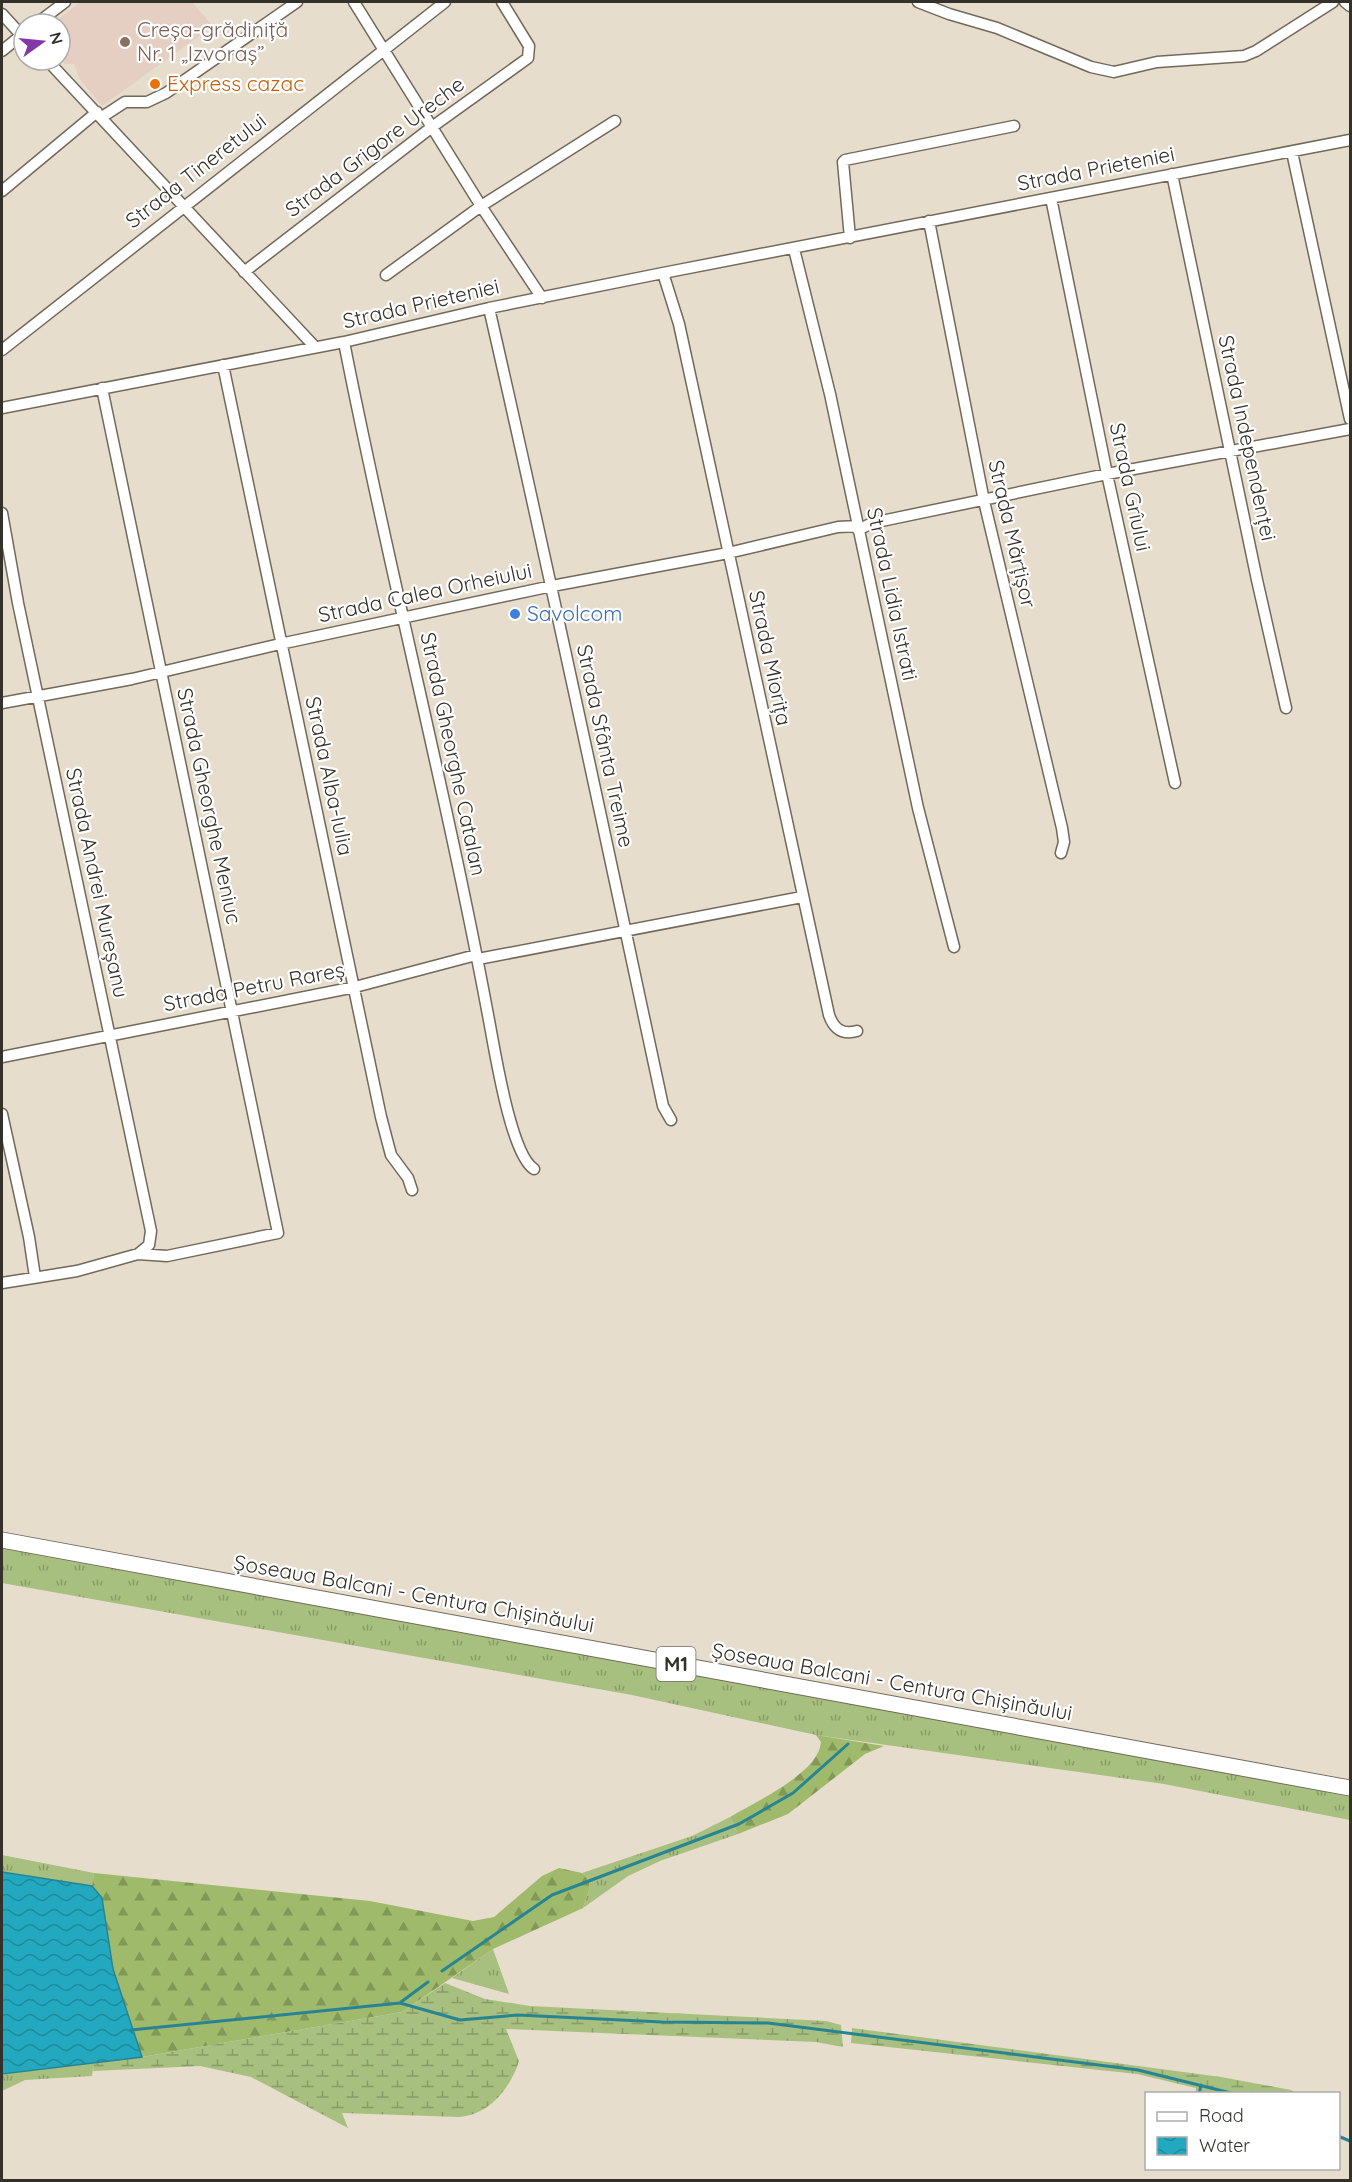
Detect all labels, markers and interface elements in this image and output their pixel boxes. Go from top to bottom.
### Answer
north arrow [12,12,72,72]
place label: Creșa-grădiniță Nr. 1 „Izvoraș” [137,16,288,66]
text: N [45,30,68,46]
marker: Creșa-grădiniță Nr. 1 „Izvoraș” [118,35,132,49]
place label: Express cazac [167,70,304,96]
street label: Strada Grigore Ureche [280,70,469,222]
marker: Express cazac [148,77,162,91]
street label: Strada Tineretului [120,107,271,233]
street label: Strada Prieteniei [1015,140,1177,196]
street label: Strada Prieteniei [340,272,501,334]
street label: Strada Independenței [1213,333,1282,543]
street label: Strada Grîului [1105,420,1157,554]
street label: Strada Mărțișor [983,457,1043,610]
street label: Strada Lidia Istrati [862,505,924,683]
street label: Strada Calea Orheiului [316,557,534,627]
street label: Strada Miorița [744,588,798,728]
place label: Savolcom [527,600,622,626]
marker: Savolcom [508,607,522,621]
street label: Strada Gheorghe Catalan [415,630,492,878]
street label: Strada Sfânta Treime [572,642,640,850]
street label: Strada Gheorghe Meniuc [172,685,248,926]
street label: Strada Alba-Iulia [300,694,360,858]
street label: Strada Andrei Mureșanu [61,766,135,1000]
street label: Strada Petru Rareș [161,956,347,1016]
street label: Șoseaua Balcani - Centura Chișinăului [232,1548,596,1638]
street label: Șoseaua Balcani - Centura Chișinăului [710,1636,1074,1726]
road number: M1 [656,1647,696,1681]
legend [1145,2092,1340,2170]
text: Road [1199,2104,1244,2127]
text: Water [1199,2134,1250,2157]

